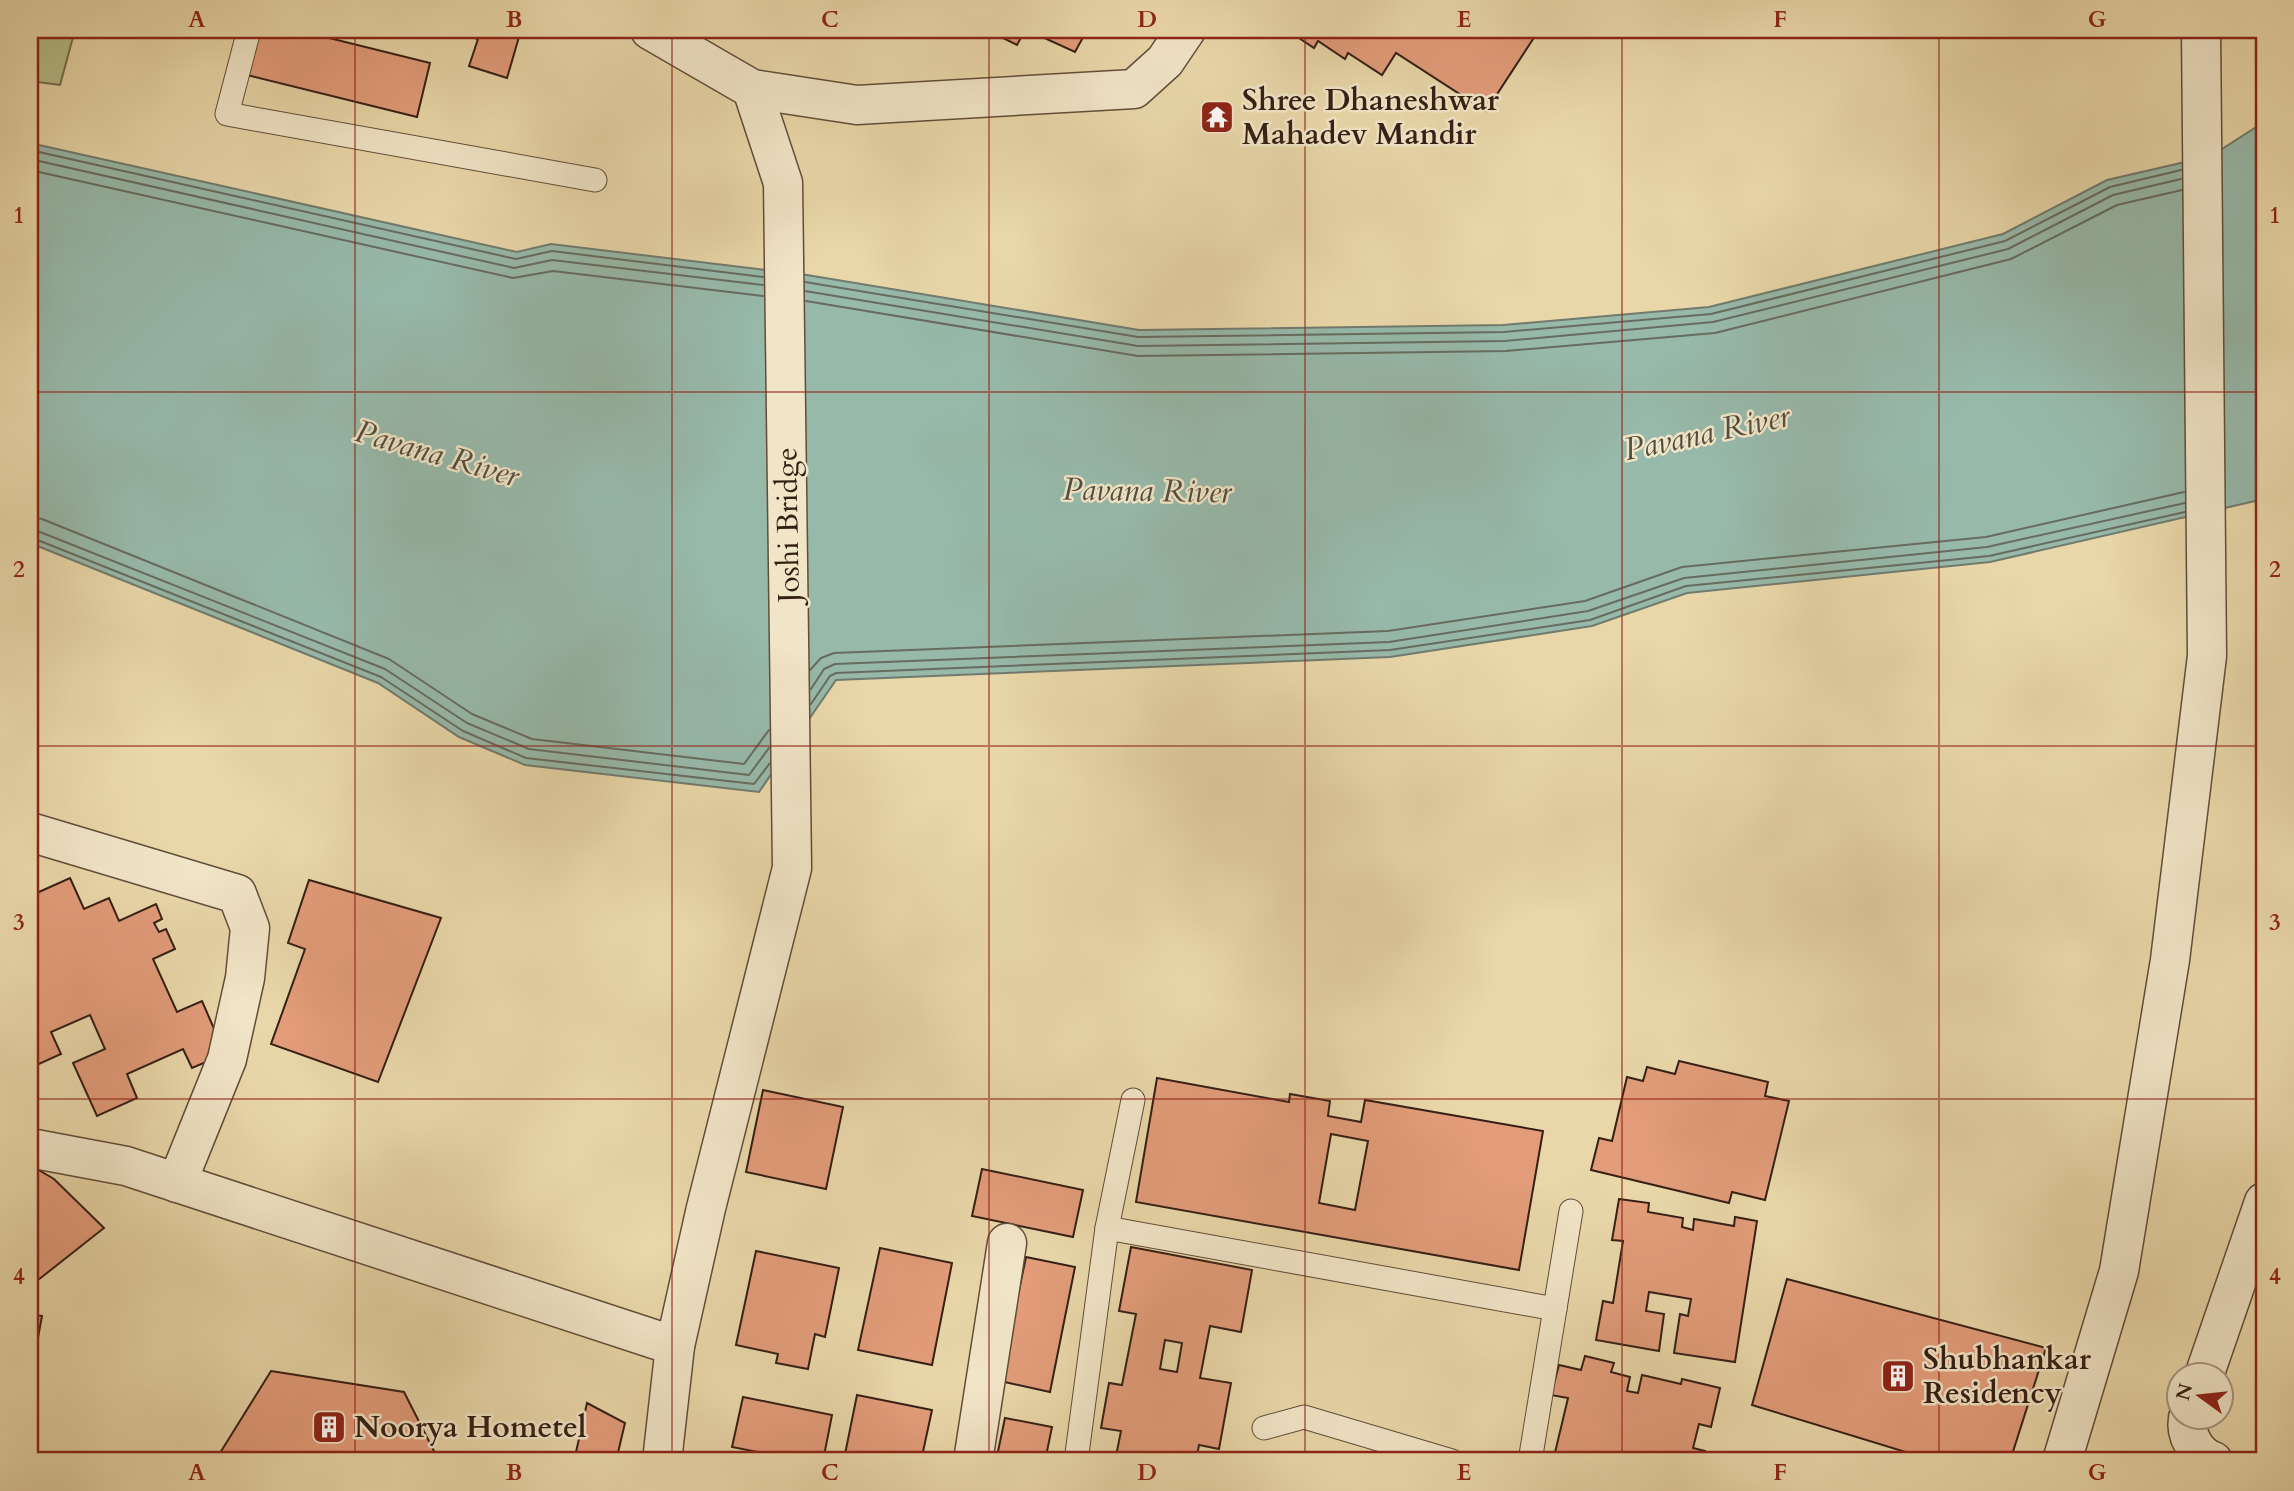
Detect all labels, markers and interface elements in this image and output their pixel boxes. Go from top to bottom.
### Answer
text: A [188,4,206,35]
text: B [506,4,522,35]
text: C [821,4,839,35]
text: D [1137,4,1157,35]
text: E [1457,4,1471,35]
text: F [1773,4,1787,35]
text: G [2088,4,2107,35]
place label: Shree Dhaneshwar Mahadev Mandir [1242,80,1500,155]
temple icon: Shree Dhaneshwar Mahadev Mandir [1198,98,1236,136]
text: 1 [13,200,25,231]
text: 1 [2269,200,2281,231]
water label: Pavana River [1620,394,1796,472]
water label: Pavana River [350,410,526,499]
street label: Joshi Bridge [766,447,810,607]
water label: Pavana River [1062,468,1233,514]
text: 2 [13,554,25,585]
text: 2 [2269,554,2281,585]
text: 3 [13,907,25,938]
text: 3 [2269,907,2281,938]
text: 4 [13,1261,25,1292]
text: 4 [2269,1261,2281,1292]
place label: Shubhankar Residency [1923,1339,2092,1414]
building icon: Shubhankar Residency [1879,1357,1917,1395]
north arrow [2164,1362,2234,1432]
text: N [2170,1380,2199,1403]
place label: Noorya Hometel [354,1407,587,1448]
building icon: Noorya Hometel [310,1408,348,1446]
text: A [188,1457,206,1488]
text: B [506,1457,522,1488]
text: C [821,1457,839,1488]
text: D [1137,1457,1157,1488]
text: E [1457,1457,1471,1488]
text: F [1773,1457,1787,1488]
text: G [2088,1457,2107,1488]

